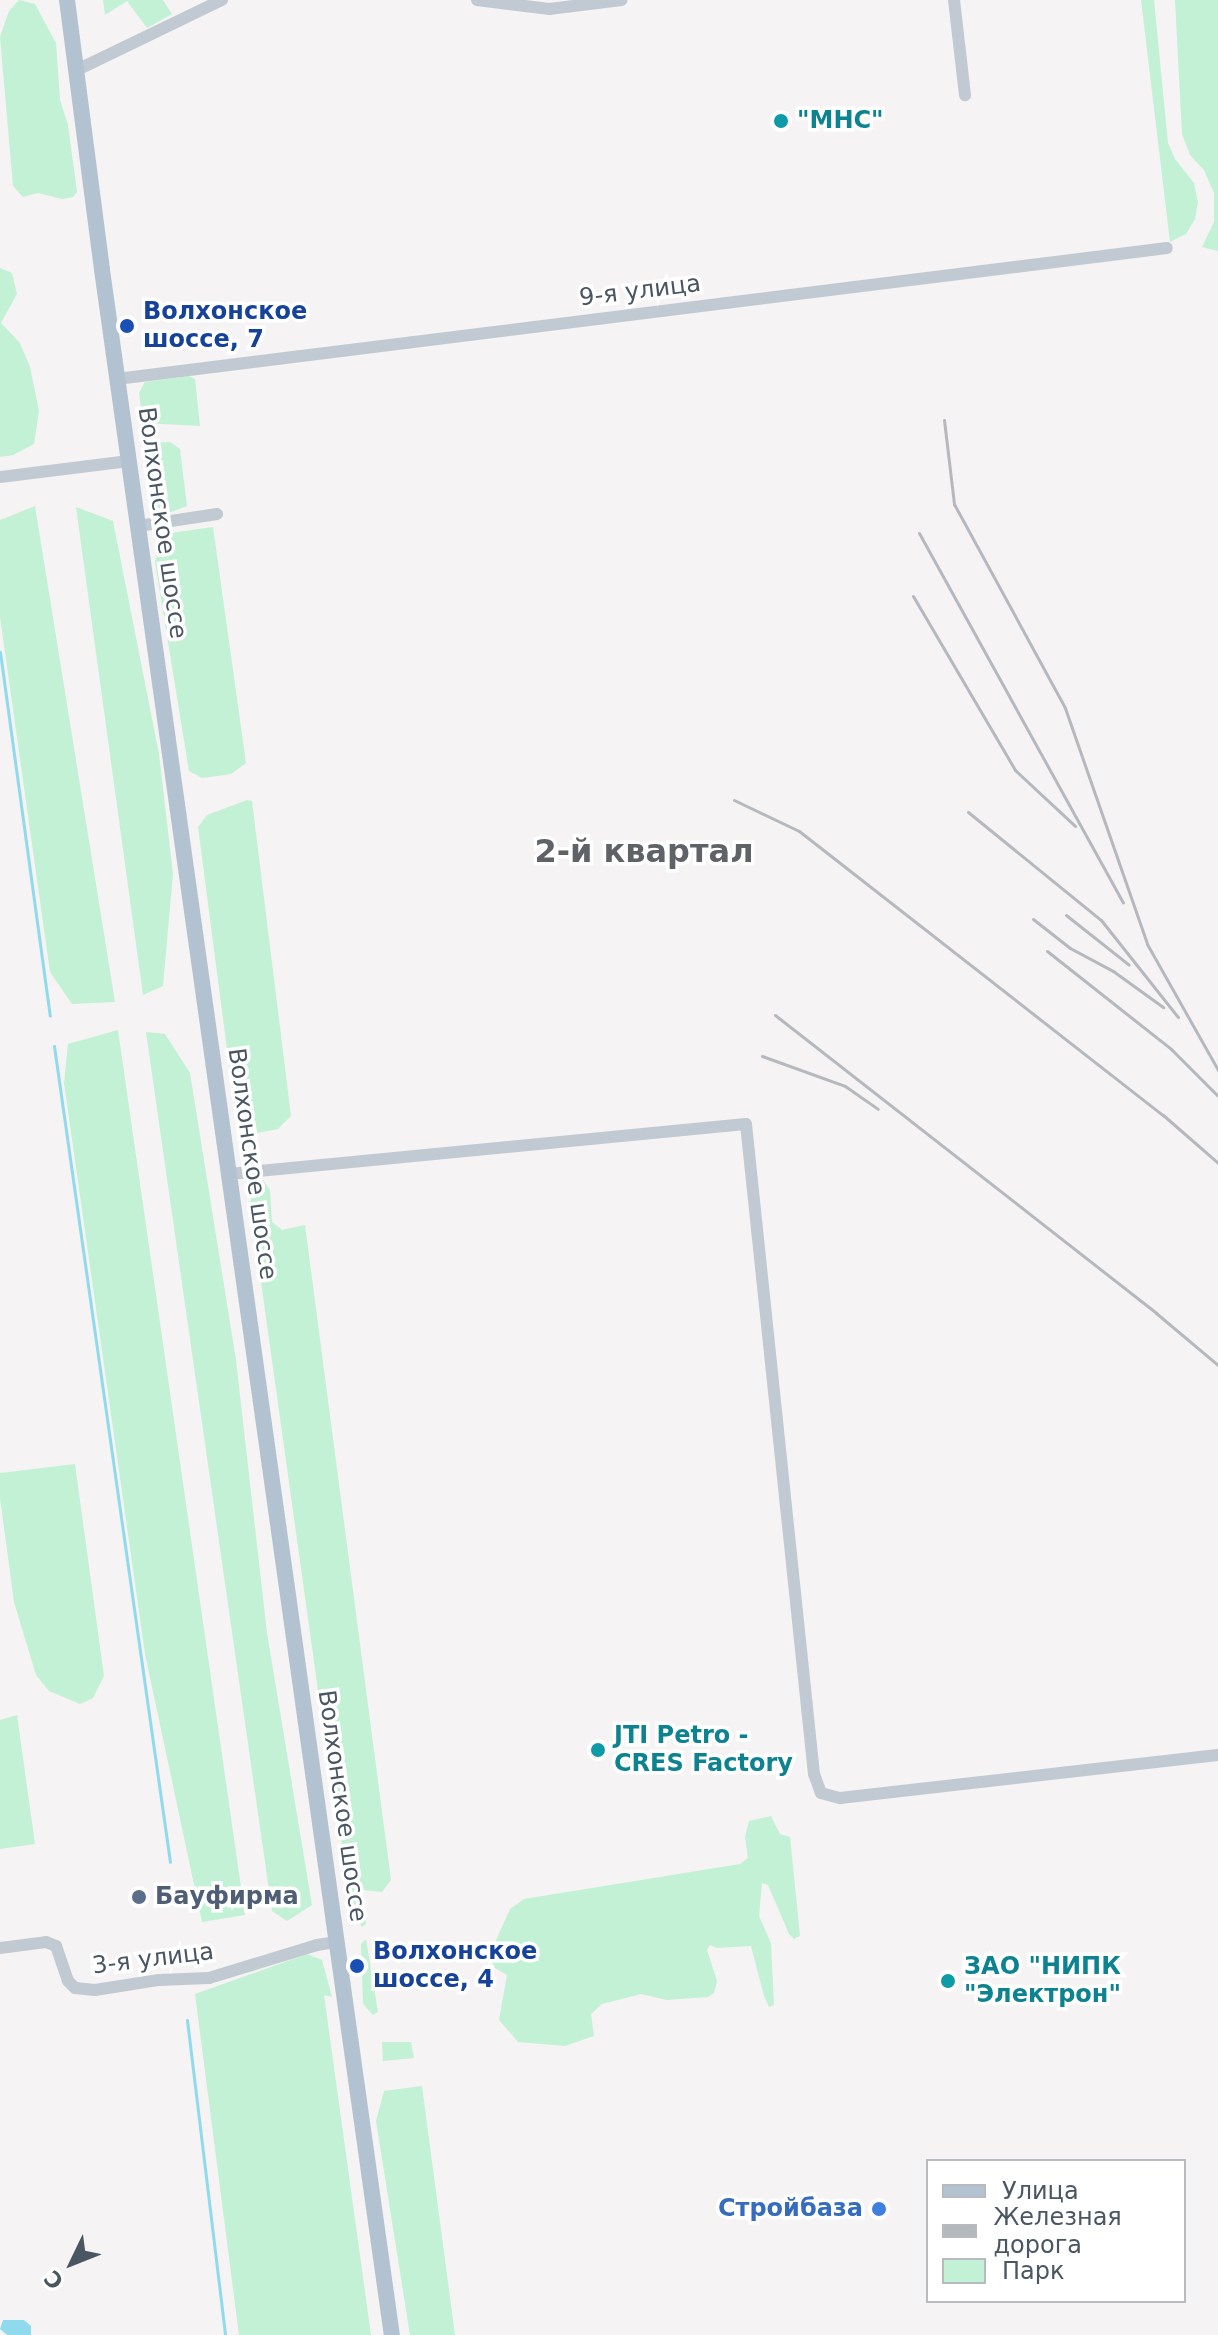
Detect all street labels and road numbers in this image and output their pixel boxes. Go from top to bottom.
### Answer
street label: 9-я улица [578,269,702,313]
street label: Волхонское шоссе [131,405,193,641]
street label: Волхонское шоссе [221,1046,283,1282]
street label: Волхонское шоссе [311,1688,373,1924]
street label: 3-я улица [91,1937,215,1981]

